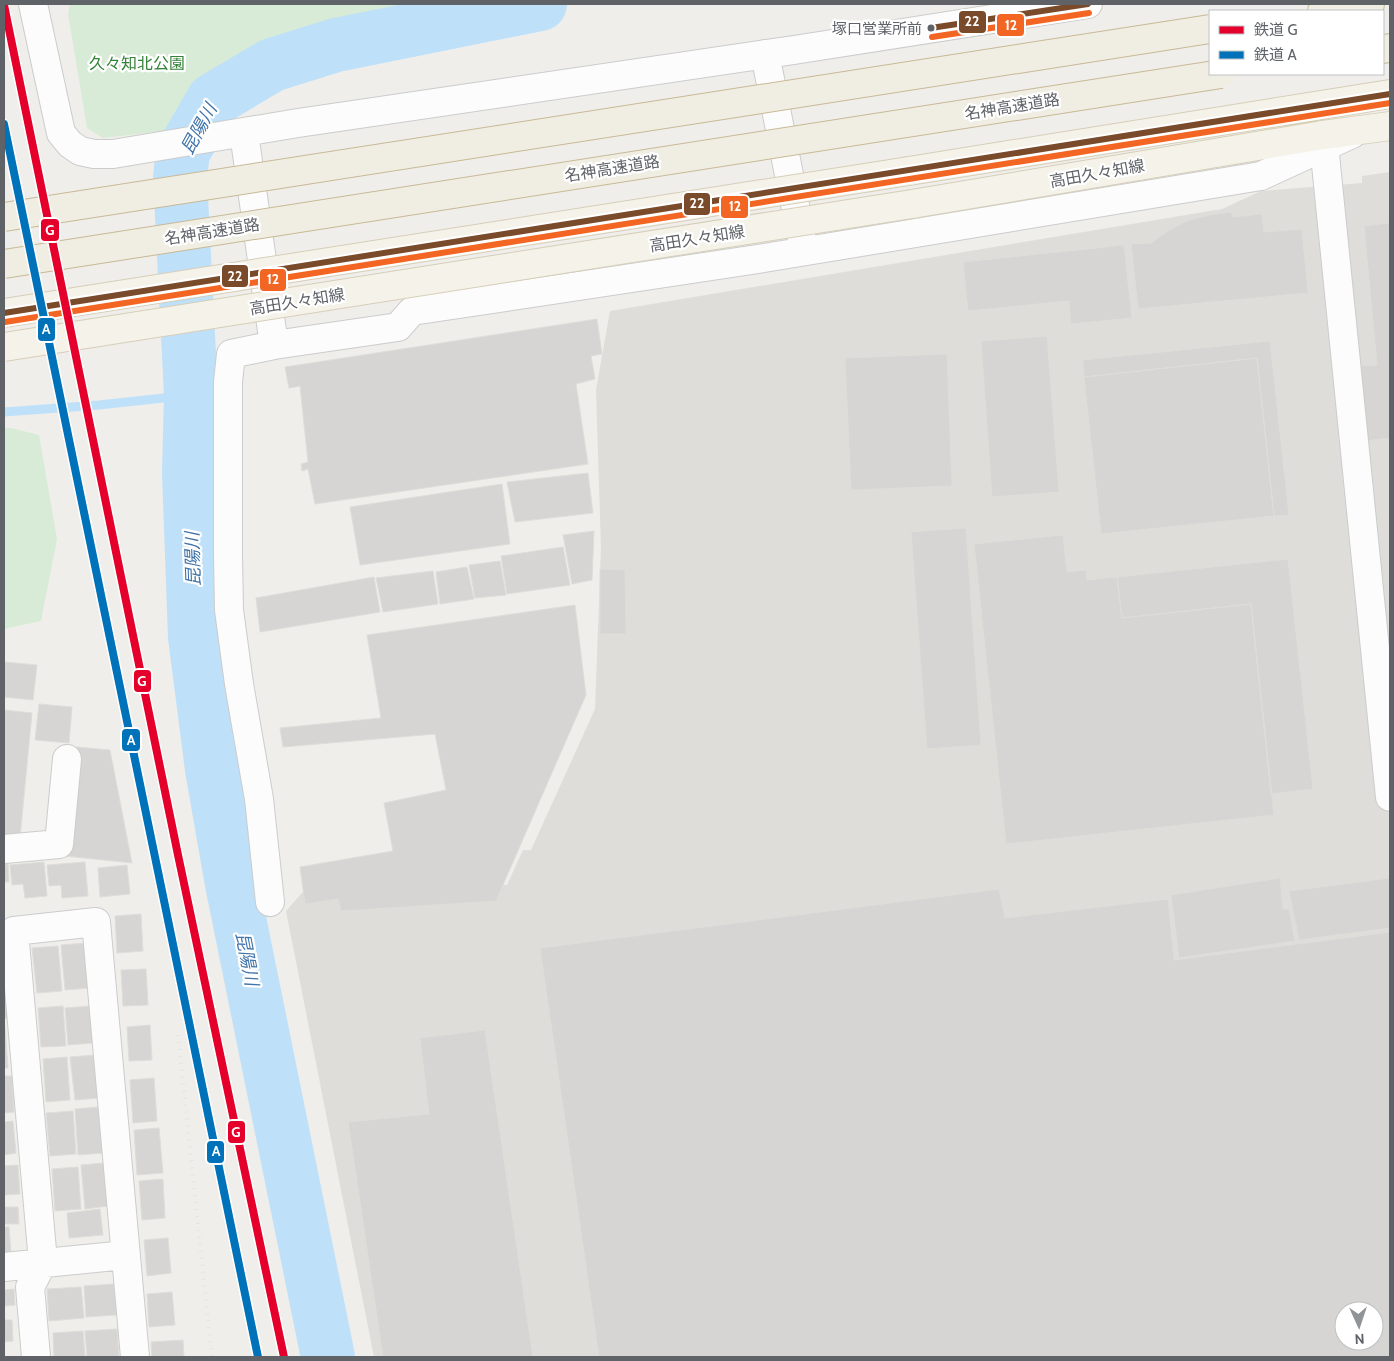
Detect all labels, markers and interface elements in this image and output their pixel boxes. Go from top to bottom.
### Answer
line badge: 22 [958,10,987,34]
legend [1209,10,1384,75]
text: 22 [965,12,979,30]
line badge: 12 [996,13,1025,37]
text: 12 [1005,16,1017,34]
place label: 塚口営業所前 [832,20,922,38]
text: 鉄道 G [1254,21,1297,39]
marker: 塚口営業所前 [926,23,936,33]
text: 鉄道 A [1254,46,1297,64]
park label: 久々知北公園 [89,54,185,73]
street label: 名神高速道路 [963,90,1061,123]
water label: 昆陽川 [176,98,223,158]
street label: 名神高速道路 [563,152,661,185]
street label: 高田久々知線 [1048,156,1146,191]
line badge: 22 [683,192,711,216]
text: 22 [690,194,704,212]
line badge: 12 [720,195,749,219]
text: 12 [729,197,741,215]
street label: 名神高速道路 [163,215,261,248]
line badge: G [40,218,60,242]
text: G [45,221,55,239]
street label: 高田久々知線 [648,222,746,255]
line badge: 22 [221,264,249,288]
text: 22 [228,267,242,285]
line badge: 12 [259,268,287,292]
text: 12 [267,270,279,288]
street label: 高田久々知線 [248,285,346,318]
line badge: A [37,317,56,342]
text: A [42,320,51,338]
water label: 昆陽川 [181,530,205,586]
line badge: G [133,669,152,693]
text: G [137,672,147,690]
line badge: A [121,728,141,752]
text: A [127,731,136,749]
water label: 昆陽川 [231,930,263,990]
line badge: G [227,1120,246,1144]
text: G [231,1123,241,1141]
line badge: A [206,1140,225,1164]
text: A [212,1142,221,1160]
north arrow [1334,1301,1384,1351]
text: N [1354,1330,1365,1348]

